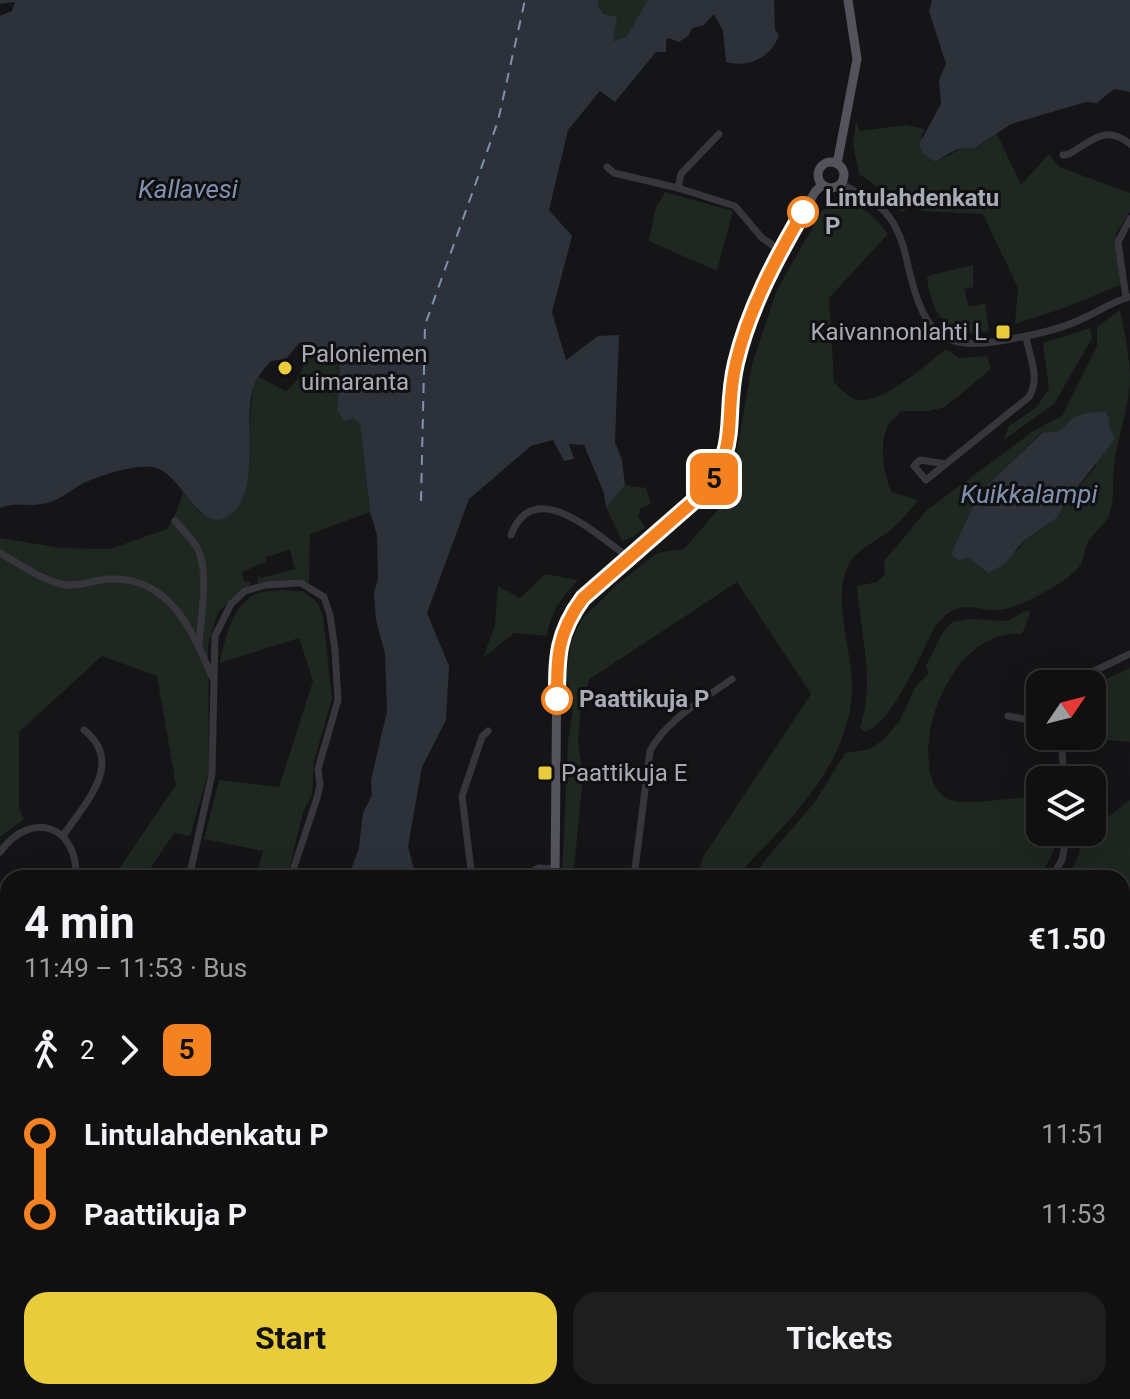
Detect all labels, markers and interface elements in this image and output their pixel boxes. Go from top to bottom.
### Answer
water label: Kallavesi [138,174,239,204]
place label: Lintulahdenkatu P [825,184,999,240]
marker: Lintulahdenkatu P [788,197,818,227]
place label: Kaivannonlahti L [810,318,987,346]
marker: Kaivannonlahti L [994,323,1012,341]
place label: Paloniemen uimaranta [301,340,427,396]
marker: Paloniemen uimaranta [276,359,294,377]
line badge: 5 [688,453,740,505]
text: 5 [706,462,722,495]
water label: Kuikkalampi [960,479,1098,509]
north arrow [1026,670,1106,750]
map controls [1026,670,1106,846]
marker: Paattikuja P [542,684,572,714]
place label: Paattikuja P [579,685,709,713]
place label: Paattikuja E [561,759,687,787]
marker: Paattikuja E [536,764,554,782]
button: layers [1026,766,1106,846]
text: 4 min [24,897,135,949]
text: €1.50 [1028,921,1106,956]
text: 11:49 – 11:53 · Bus [24,953,247,983]
icon: walk [24,1028,68,1072]
icon: forward [107,1028,151,1072]
text: 5 [179,1033,195,1066]
text: 2 [80,1035,95,1065]
text: Lintulahdenkatu P [84,1117,328,1152]
text: 11:51 [1041,1119,1106,1149]
text: Paattikuja P [84,1197,247,1232]
text: 11:53 [1041,1199,1106,1229]
button: Start [24,1292,557,1384]
button: Tickets [573,1292,1106,1384]

